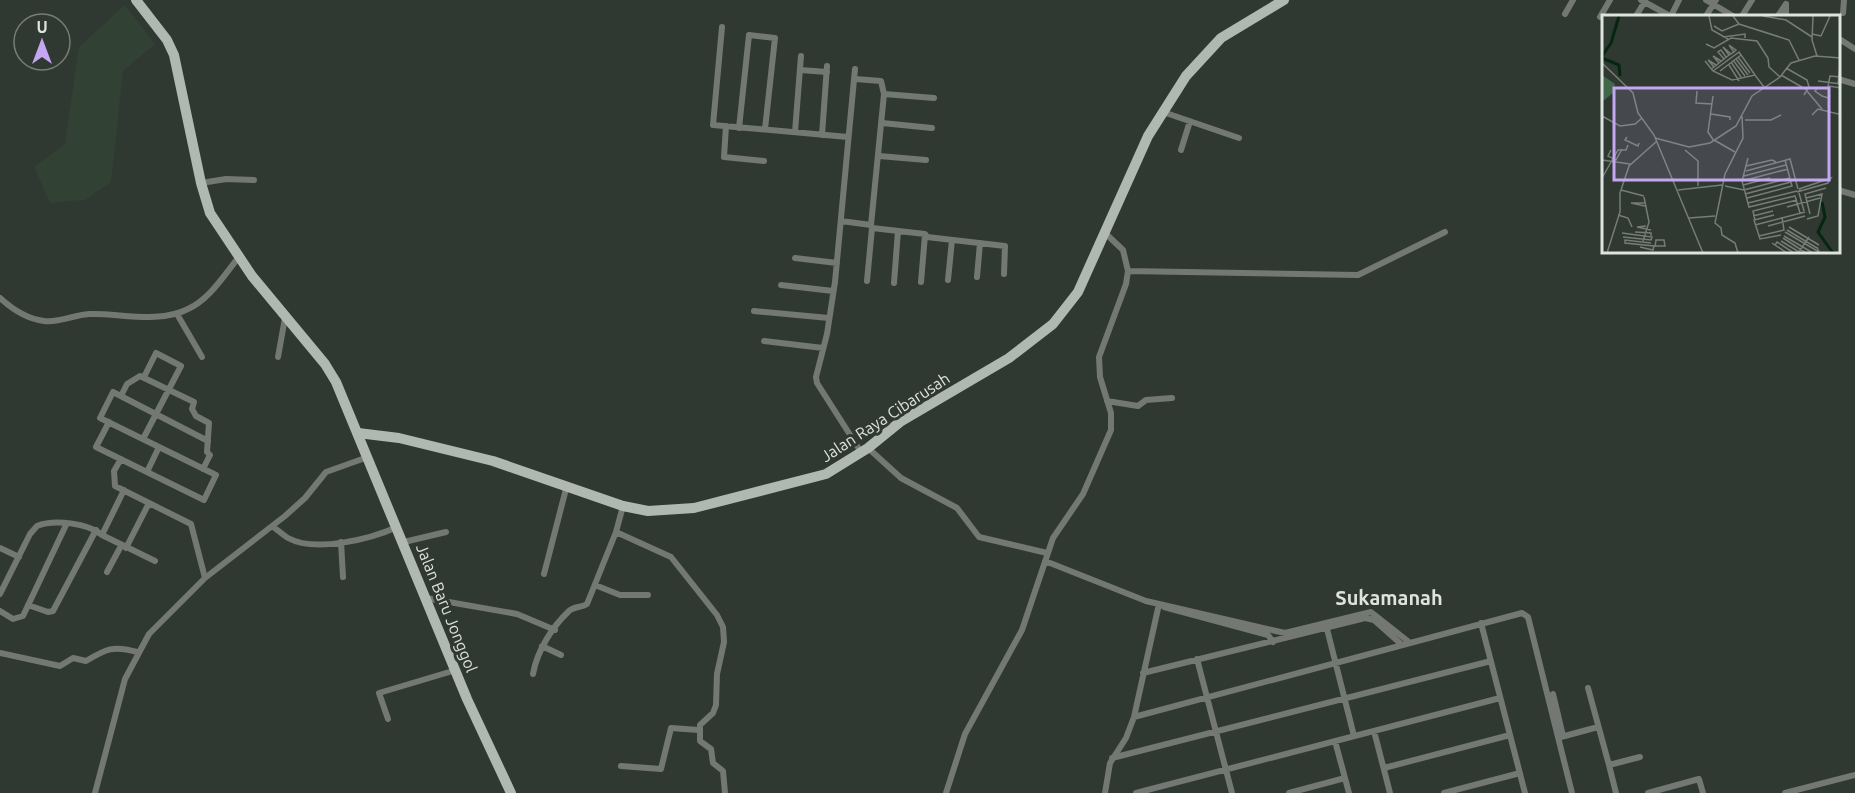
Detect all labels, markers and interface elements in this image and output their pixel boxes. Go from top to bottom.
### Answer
north arrow [12,12,72,72]
inset map [1602,15,1840,254]
text: U [36,18,48,36]
street label: Jalan Raya Cibarusah [817,369,953,465]
street label: Jalan Baru Jonggol [413,541,481,675]
district label: Sukamanah [1335,586,1443,609]

